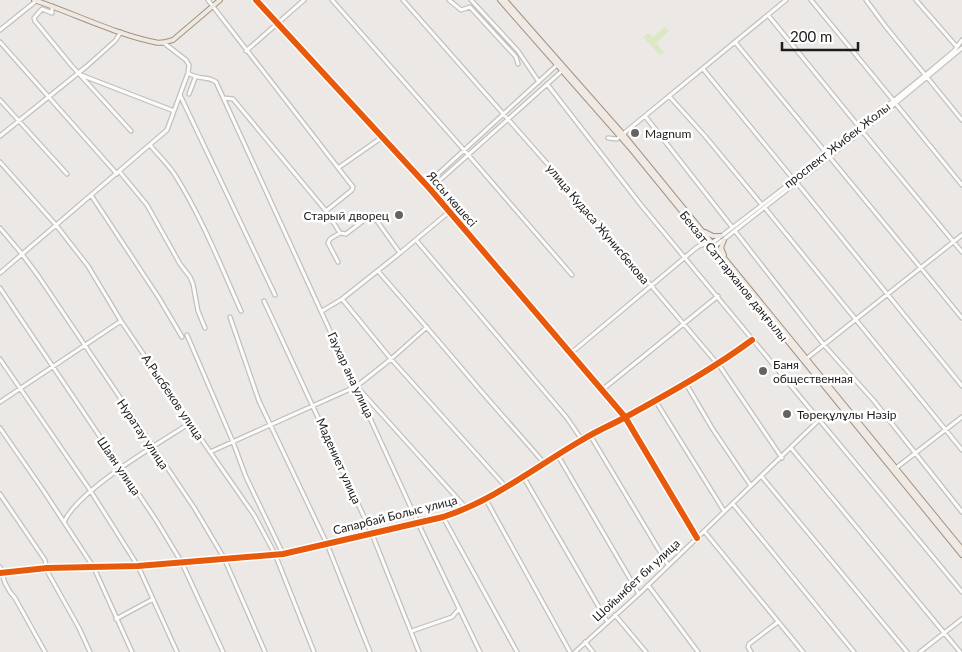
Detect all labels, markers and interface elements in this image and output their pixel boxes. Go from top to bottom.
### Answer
scale bar [782,20,858,52]
text: 200 m [790,27,832,45]
street label: проспект Жибек Жолы [781,99,893,191]
place label: Magnum [645,126,692,141]
marker: Magnum [629,127,641,139]
street label: улица Кудаса Жунисбекова [543,161,653,287]
street label: Яссы көшесі [423,167,480,230]
place label: Старый дворец [303,208,390,223]
street label: Бекзат Саттарханов даңғылы [677,208,791,344]
marker: Старый дворец [393,209,405,221]
street label: Гаухар ана улица [325,330,377,420]
street label: А.Рысбеков улица [139,351,207,443]
place label: Баня общественная [773,357,853,386]
marker: Баня общественная [757,365,769,377]
street label: Нуратау улица [114,396,172,472]
place label: Төреқұлұлы Нәзір [797,407,897,422]
marker: Төреқұлұлы Нәзір [781,408,793,420]
street label: Мадениет улица [313,416,365,506]
street label: Шаян улица [94,434,144,498]
street label: Сапарбай Болыс улица [331,492,459,538]
street label: Шойынбет би улица [589,536,683,624]

